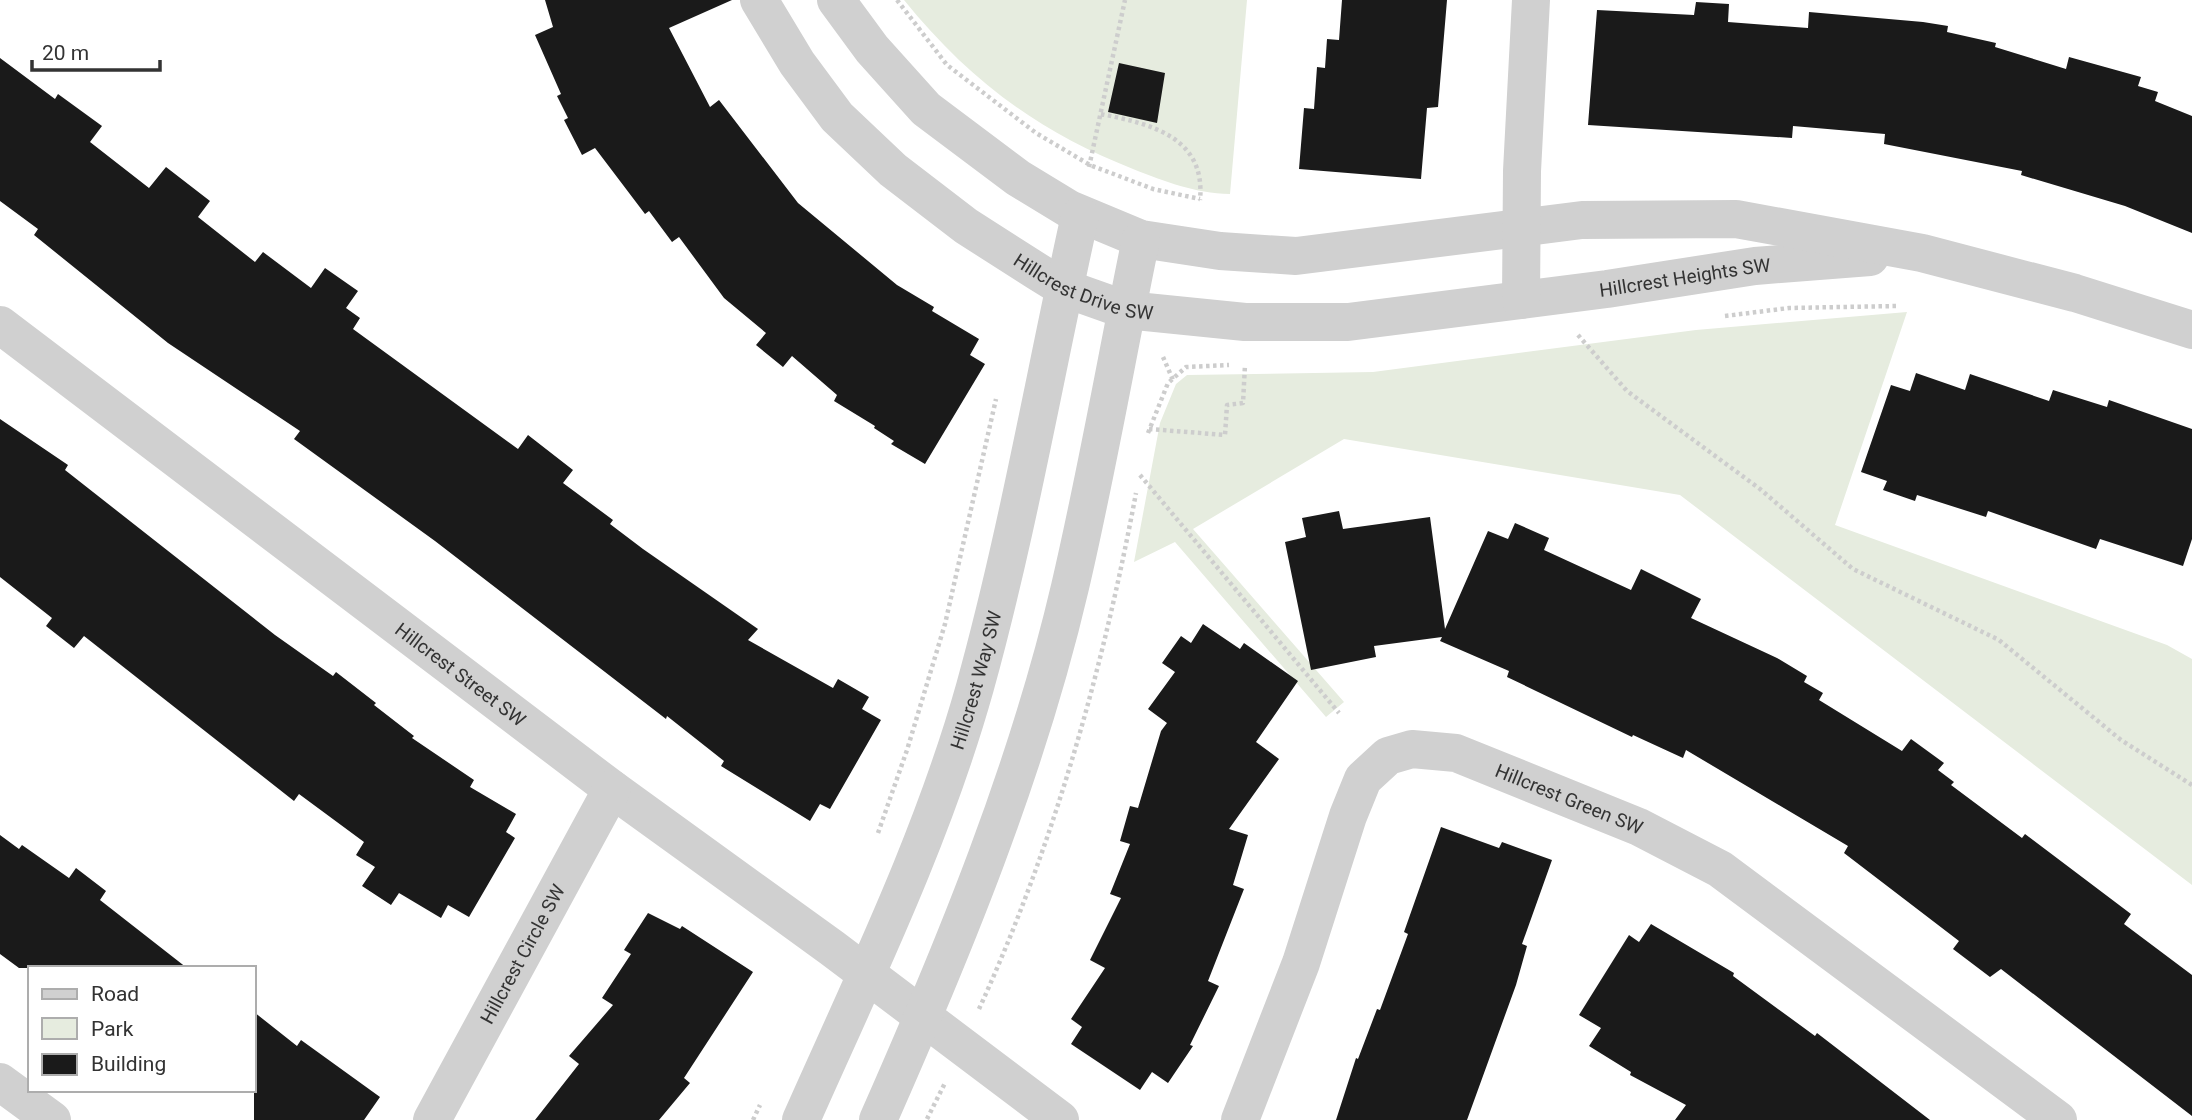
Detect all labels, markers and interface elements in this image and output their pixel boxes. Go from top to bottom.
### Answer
scale bar [32,28,159,72]
text: 20 m [42,41,89,65]
street label: Hillcrest Drive SW [1010,248,1155,324]
street label: Hillcrest Heights SW [1598,253,1771,301]
street label: Hillcrest Way SW [945,608,1006,752]
street label: Hillcrest Street SW [391,617,530,731]
street label: Hillcrest Green SW [1492,759,1647,839]
street label: Hillcrest Circle SW [475,880,570,1028]
legend [28,966,256,1092]
text: Road [91,982,139,1006]
text: Park [91,1017,134,1041]
text: Building [91,1052,166,1076]

